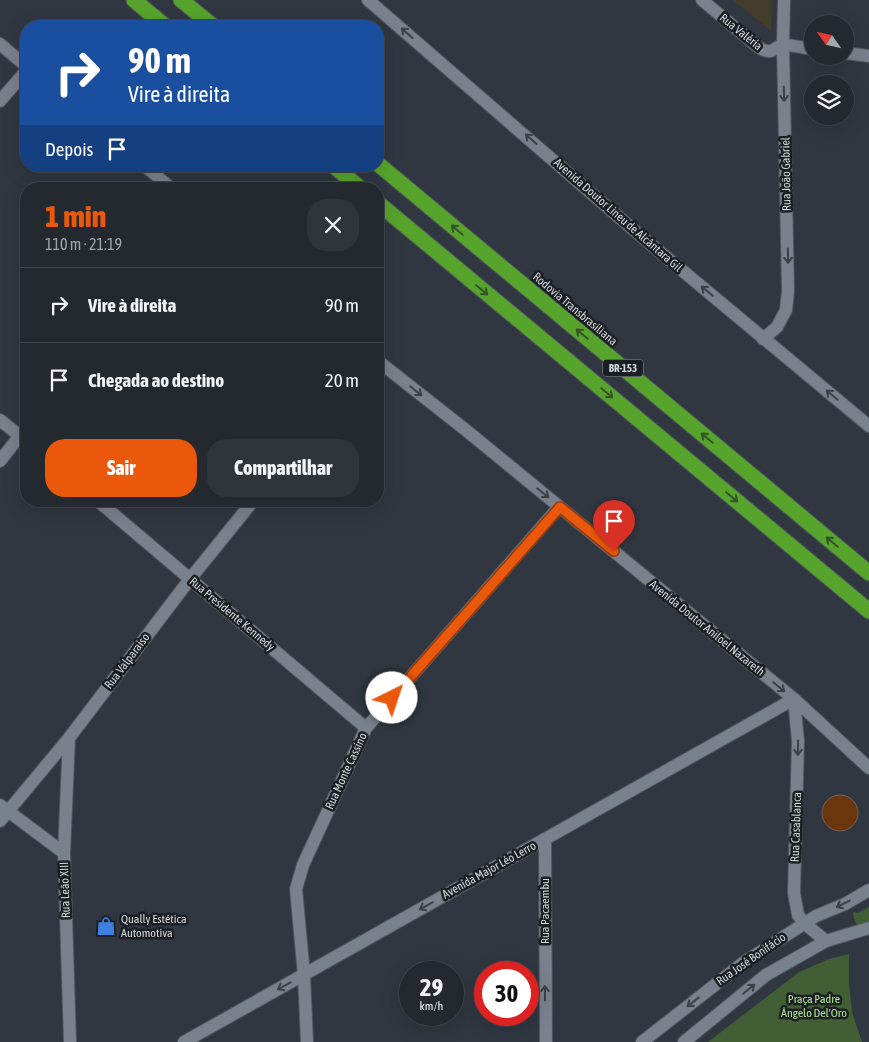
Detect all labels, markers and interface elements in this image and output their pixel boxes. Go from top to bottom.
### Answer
street label: Rua Valéria [717,11,765,53]
north arrow [804,15,854,65]
map controls [804,15,854,125]
one-way arrow [401,28,414,39]
icon: right [45,40,110,105]
text: 90 m [128,40,191,80]
button: layers [804,75,854,125]
text: Vire à direita [128,81,230,107]
one-way arrow [779,86,789,102]
one-way arrow [524,134,537,145]
icon: arrive [103,135,131,163]
street label: Rua João Gabriel [778,136,794,211]
text: Depois [45,138,93,160]
street label: Avenida Doutor Lineu de Alcântara Gil [551,155,686,275]
text: 1 min [45,199,106,233]
button: close [307,199,359,251]
one-way arrow [451,224,464,235]
text: 110 m · 21:19 [45,235,122,253]
one-way arrow [783,248,792,264]
street label: Rodovia Transbrasiliana [530,270,620,348]
one-way arrow [476,284,489,295]
one-way arrow [700,285,713,297]
icon: right [45,291,73,319]
text: Vire à direita [88,294,176,316]
text: 90 m [325,294,359,316]
one-way arrow [576,328,589,339]
road number: BR-153 [603,359,643,376]
icon: arrive [45,366,73,394]
text: Chegada ao destino [88,369,224,391]
text: 20 m [325,369,359,391]
one-way arrow [409,386,422,397]
one-way arrow [601,388,614,399]
one-way arrow [825,390,838,401]
one-way arrow [700,432,713,443]
button: Sair [45,439,197,497]
button: Compartilhar [207,439,359,497]
one-way arrow [536,487,549,498]
one-way arrow [726,492,739,503]
pin [593,500,635,551]
icon: arrive [600,507,628,535]
one-way arrow [825,536,838,547]
street label: Rua Presidente Kennedy [187,574,278,654]
street label: Avenida Doutor Aniloel Nazareth [647,577,767,679]
street label: Rua Valparaiso [102,630,153,692]
position arrow [365,671,417,723]
one-way arrow [772,681,785,692]
street label: Rua Monte Cassino [322,730,370,811]
one-way arrow [793,739,803,755]
street label: Rua Casablanca [788,792,804,862]
street label: Avenida Major Léo Lerro [440,838,539,902]
street label: Rua Leão XIII [57,861,73,919]
street label: Rua Pacaembu [538,878,552,944]
one-way arrow [836,900,851,910]
one-way arrow [418,901,433,911]
place label: Qually Estética Automotiva [121,912,187,940]
shop icon: Qually Estética Automotiva [95,915,117,937]
street label: Rua José Bonifácio [714,930,789,988]
speed limit sign: 30 [474,961,539,1026]
text: 29 [420,973,443,1001]
one-way arrow [278,981,292,991]
one-way arrow [742,984,755,995]
one-way arrow [540,986,550,1002]
park label: Praça Padre Ângelo Del'Oro [781,992,847,1020]
one-way arrow [687,996,700,1007]
text: km/h [420,999,443,1013]

